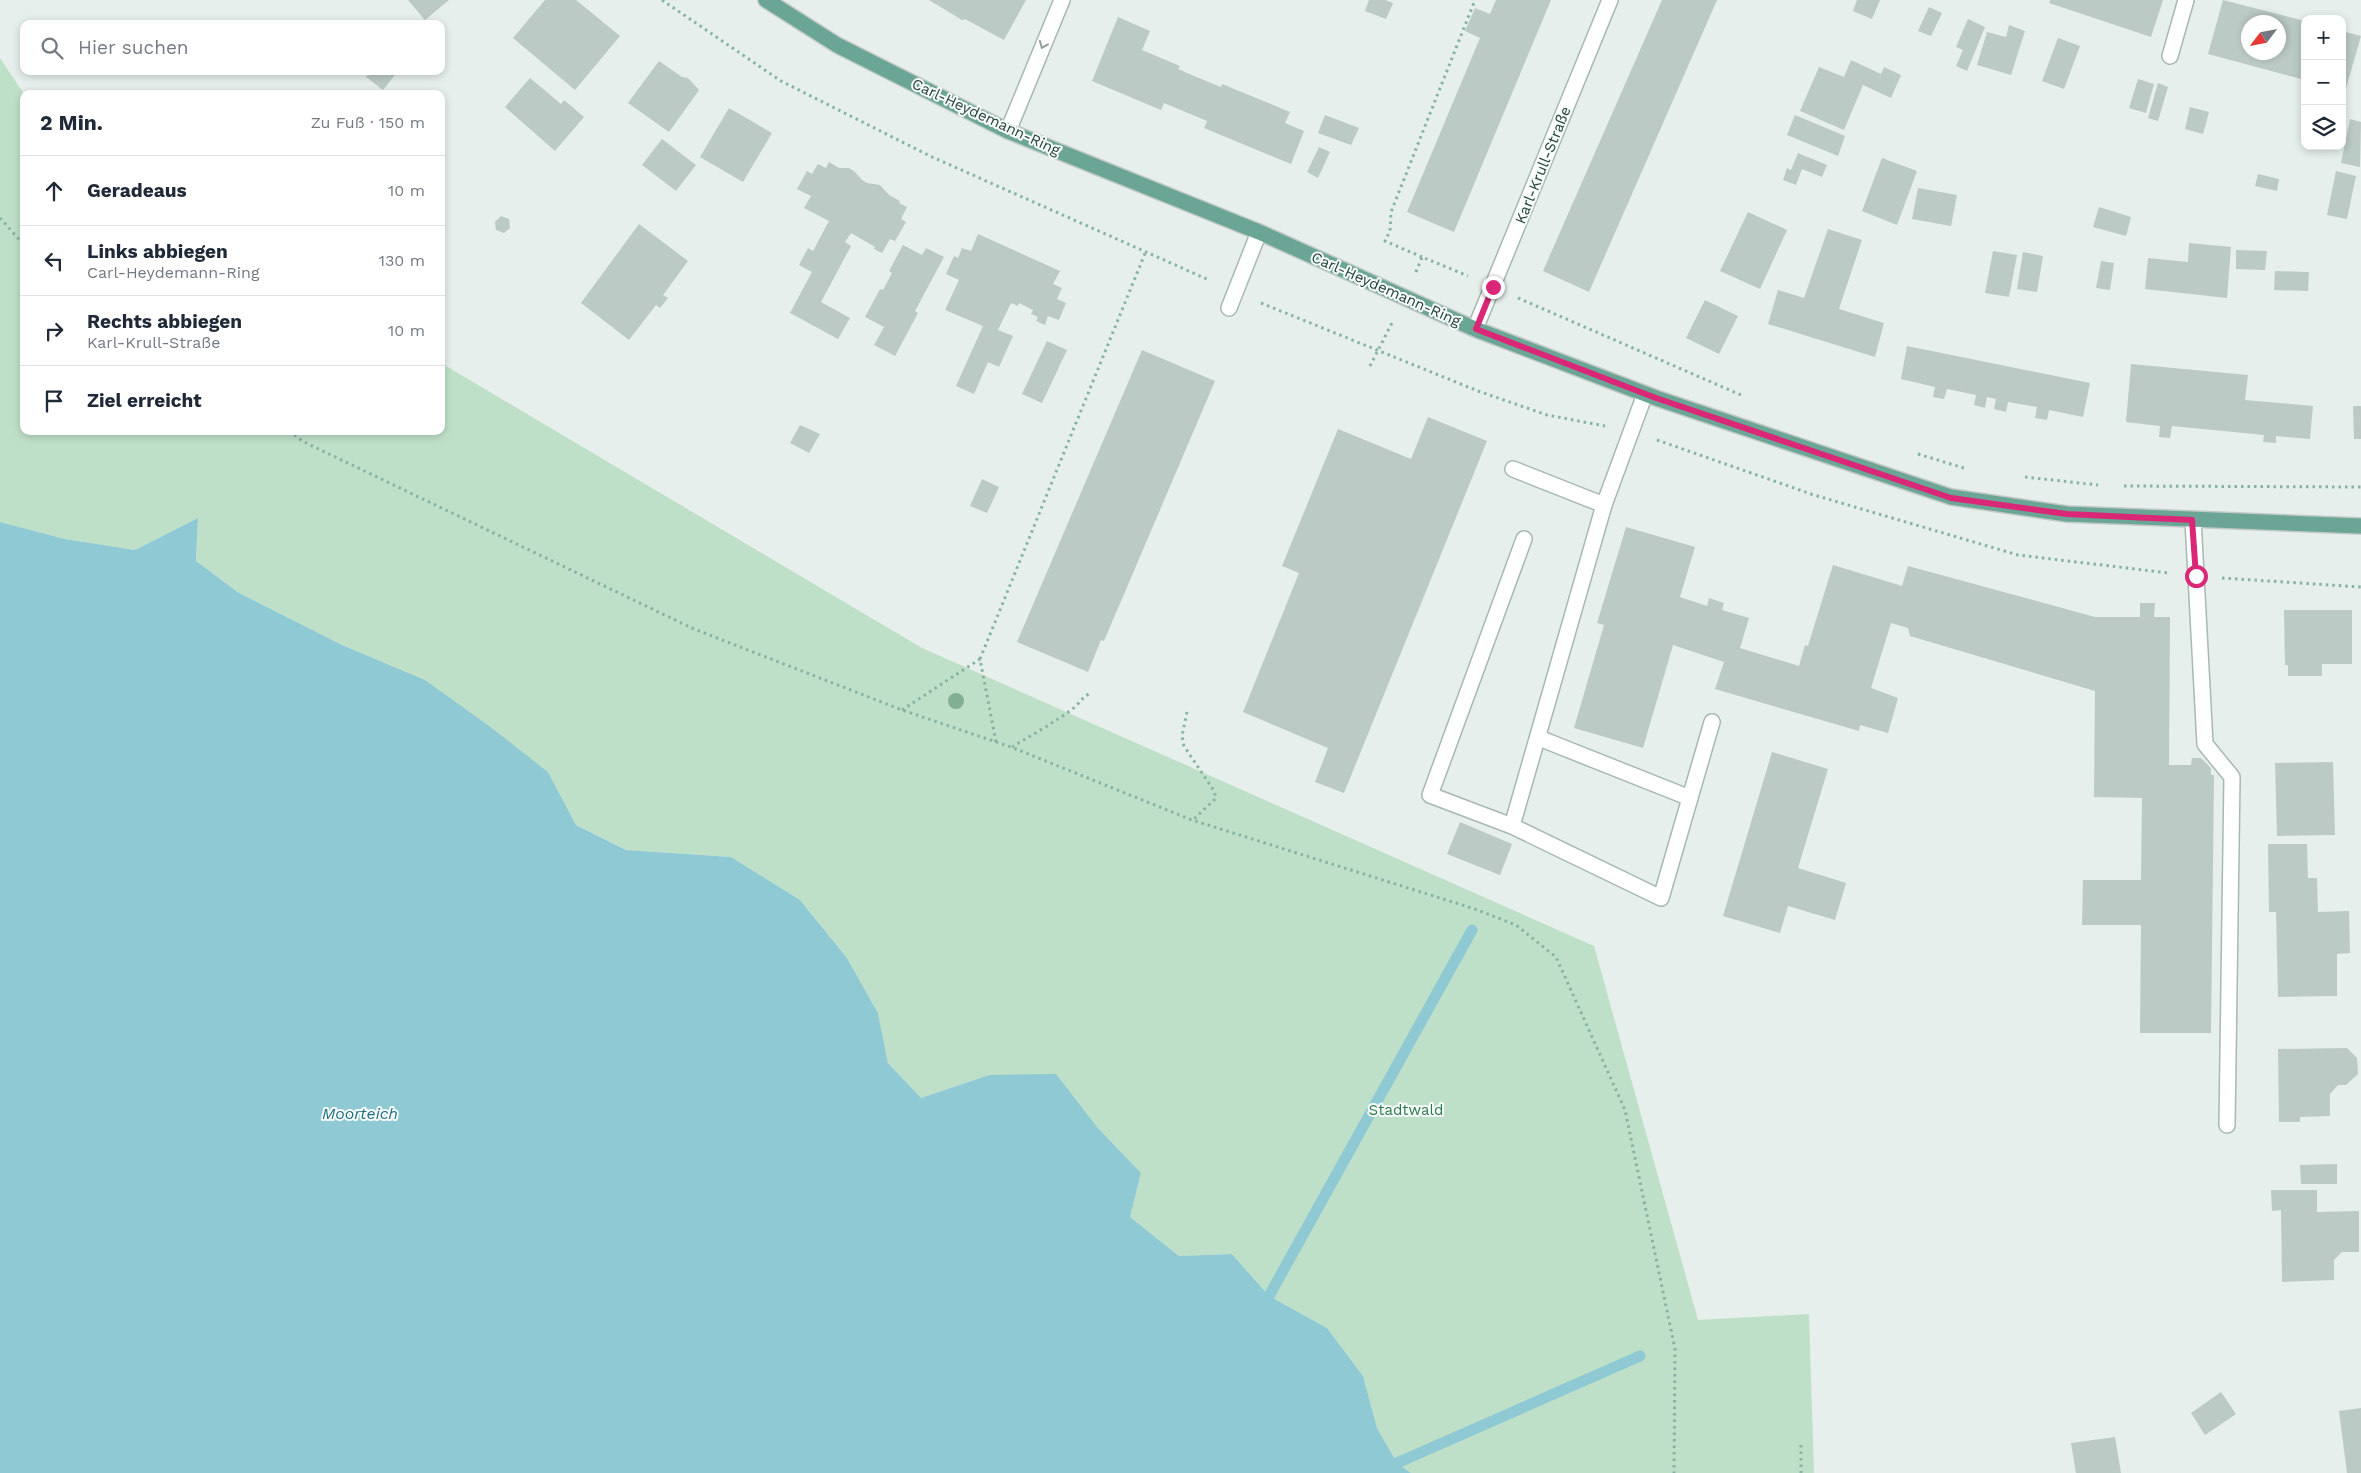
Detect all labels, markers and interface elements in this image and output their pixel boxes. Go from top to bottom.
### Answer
north arrow [2241,15,2286,60]
map controls [2301,15,2346,150]
button: + [2301,15,2346,60]
search box [20,20,445,75]
icon: search [38,34,66,62]
text: Hier suchen [78,36,189,59]
one-way arrow [1039,40,1050,49]
button: − [2301,60,2346,105]
street label: Carl-Heydemann-Ring [909,75,1063,159]
street label: Karl-Krull-Straße [1511,104,1575,226]
button: layers [2301,105,2346,150]
text: 2 Min. [40,110,103,135]
text: Zu Fuß · 150 m [311,113,425,132]
icon: ahead [40,177,68,205]
text: Geradeaus [87,179,187,202]
text: 10 m [388,181,425,200]
text: Links abbiegen [87,240,228,263]
icon: left [40,247,68,275]
street label: Carl-Heydemann-Ring [1308,248,1464,330]
text: 130 m [379,251,425,270]
text: Carl-Heydemann-Ring [87,263,259,282]
route end [1482,276,1505,299]
text: Rechts abbiegen [87,310,242,333]
icon: right [40,317,68,345]
text: 10 m [388,321,425,340]
text: Karl-Krull-Straße [87,333,220,352]
icon: arrive [40,387,68,415]
text: Ziel erreicht [87,389,202,412]
route start [2185,565,2208,588]
park label: Stadtwald [1369,1101,1443,1119]
water label: Moorteich [322,1104,398,1123]

